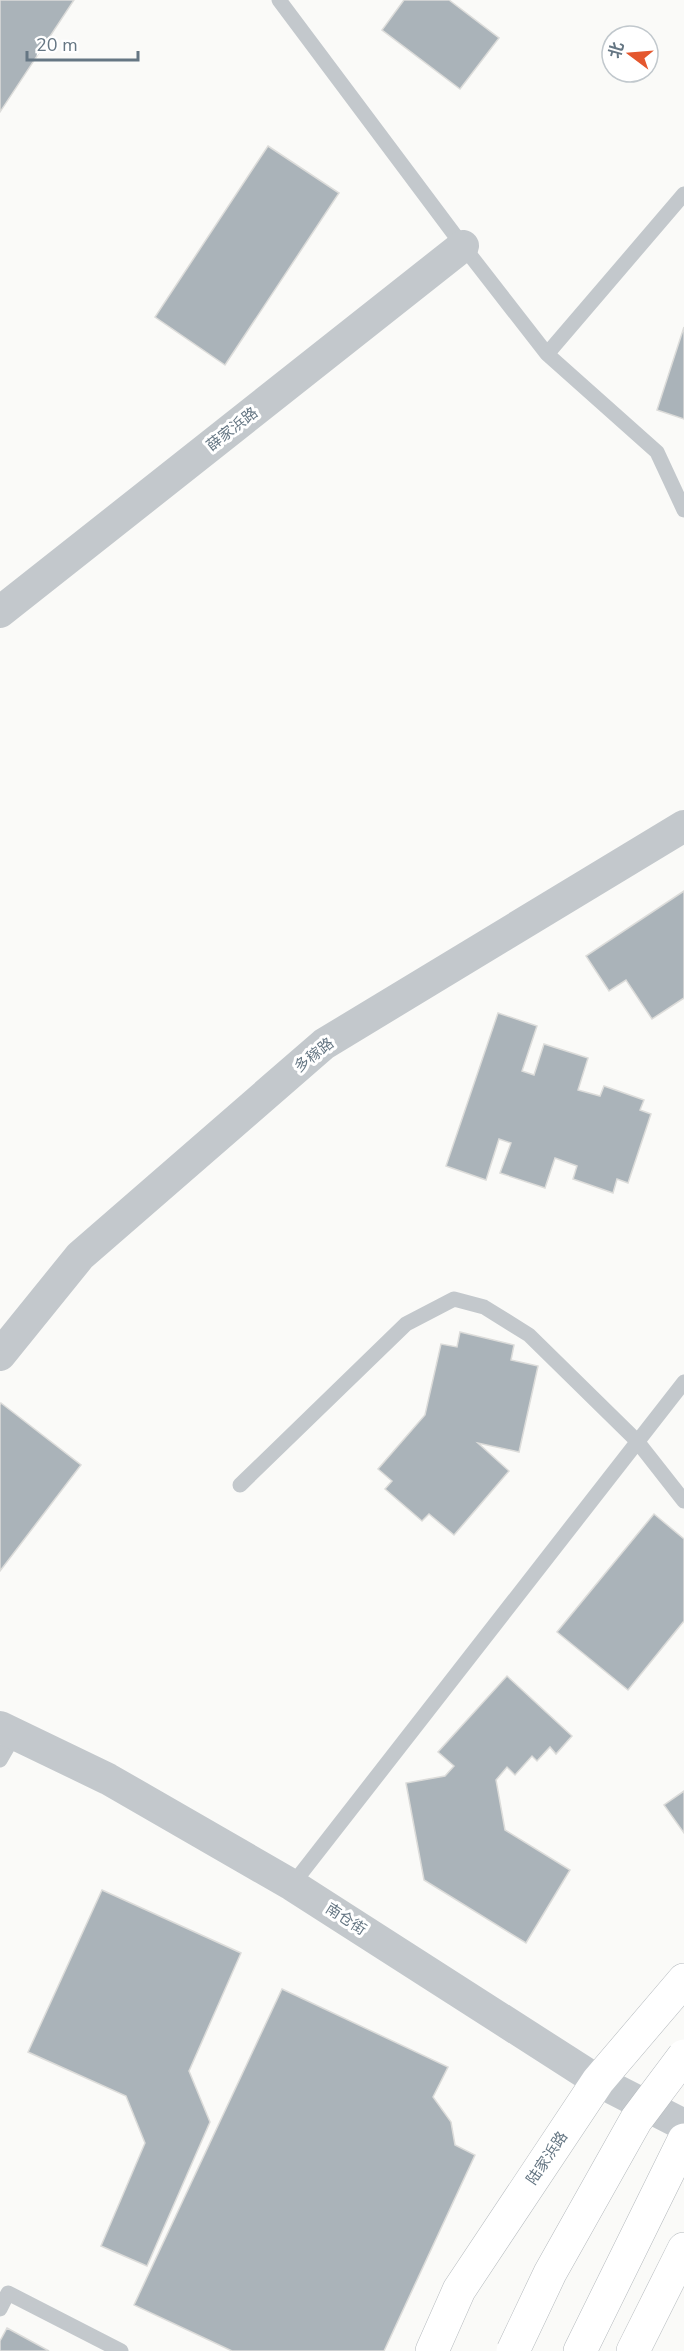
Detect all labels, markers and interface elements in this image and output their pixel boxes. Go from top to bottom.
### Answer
scale bar [27,24,138,62]
north arrow [600,24,660,84]
text: 20 m [36,33,78,57]
text: 北 [604,39,629,61]
street label: 薛家浜路 [202,403,262,455]
street label: 多稼路 [290,1033,338,1077]
street label: 南仓街 [322,1898,370,1940]
street label: 陆家浜路 [522,2128,572,2188]

